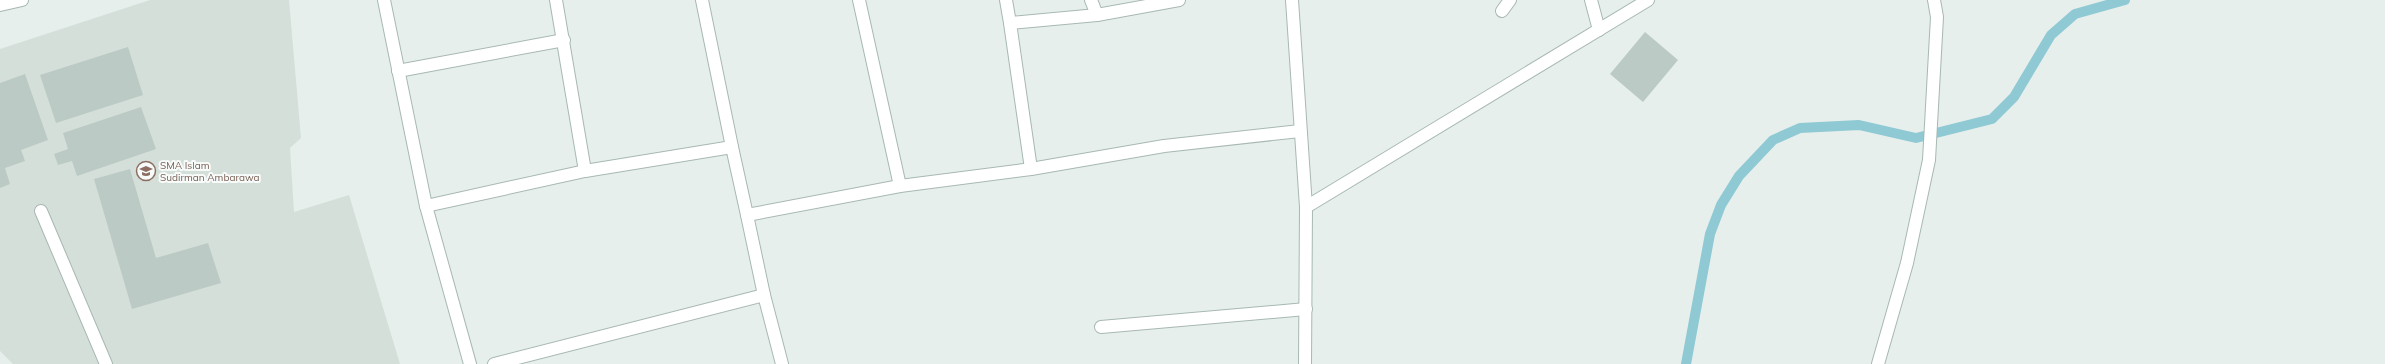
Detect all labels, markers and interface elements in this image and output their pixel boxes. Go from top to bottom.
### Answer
place label: SMA Islam Sudirman Ambarawa [160,159,260,184]
school or university icon: SMA Islam Sudirman Ambarawa [135,160,157,182]

